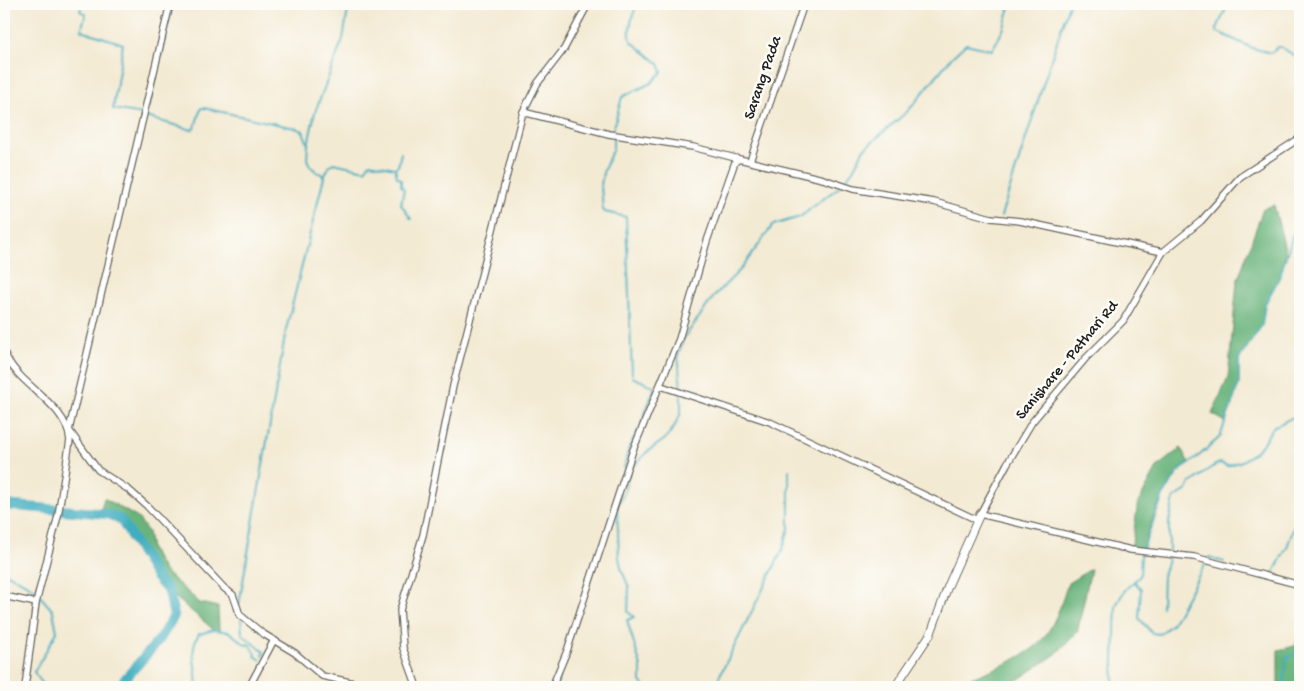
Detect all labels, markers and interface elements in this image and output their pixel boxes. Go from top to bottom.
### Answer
street label: Sarang Pada [741,33,788,122]
street label: Sanishare - Pathari Rd [1013,296,1124,424]

